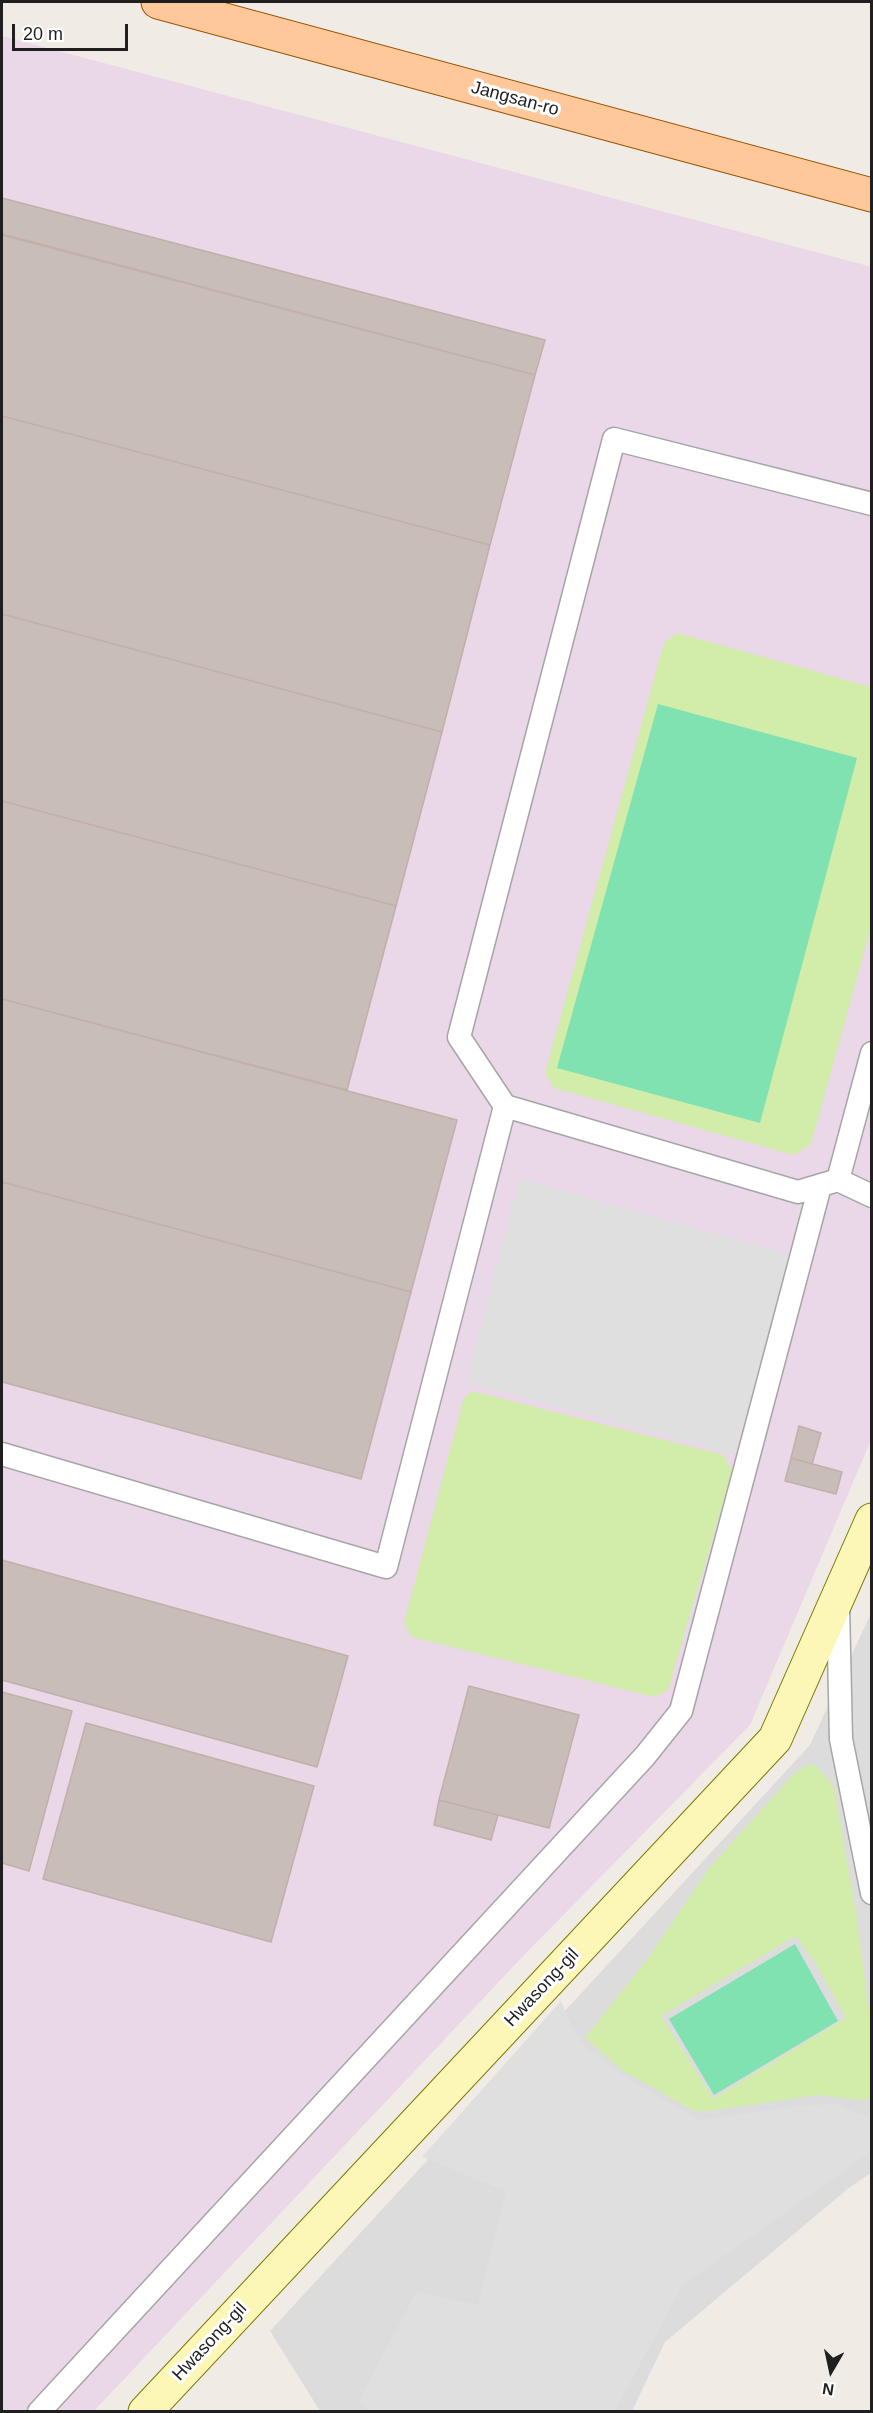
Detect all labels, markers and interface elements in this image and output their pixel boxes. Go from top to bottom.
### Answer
scale bar [15,12,130,50]
text: 20 m [23,24,63,44]
street label: Jangsan-ro [469,77,561,121]
street label: Hwasong-gil [500,1944,584,2032]
street label: Hwasong-gil [168,2298,252,2386]
north arrow [801,2341,861,2401]
text: N [821,2380,835,2399]

